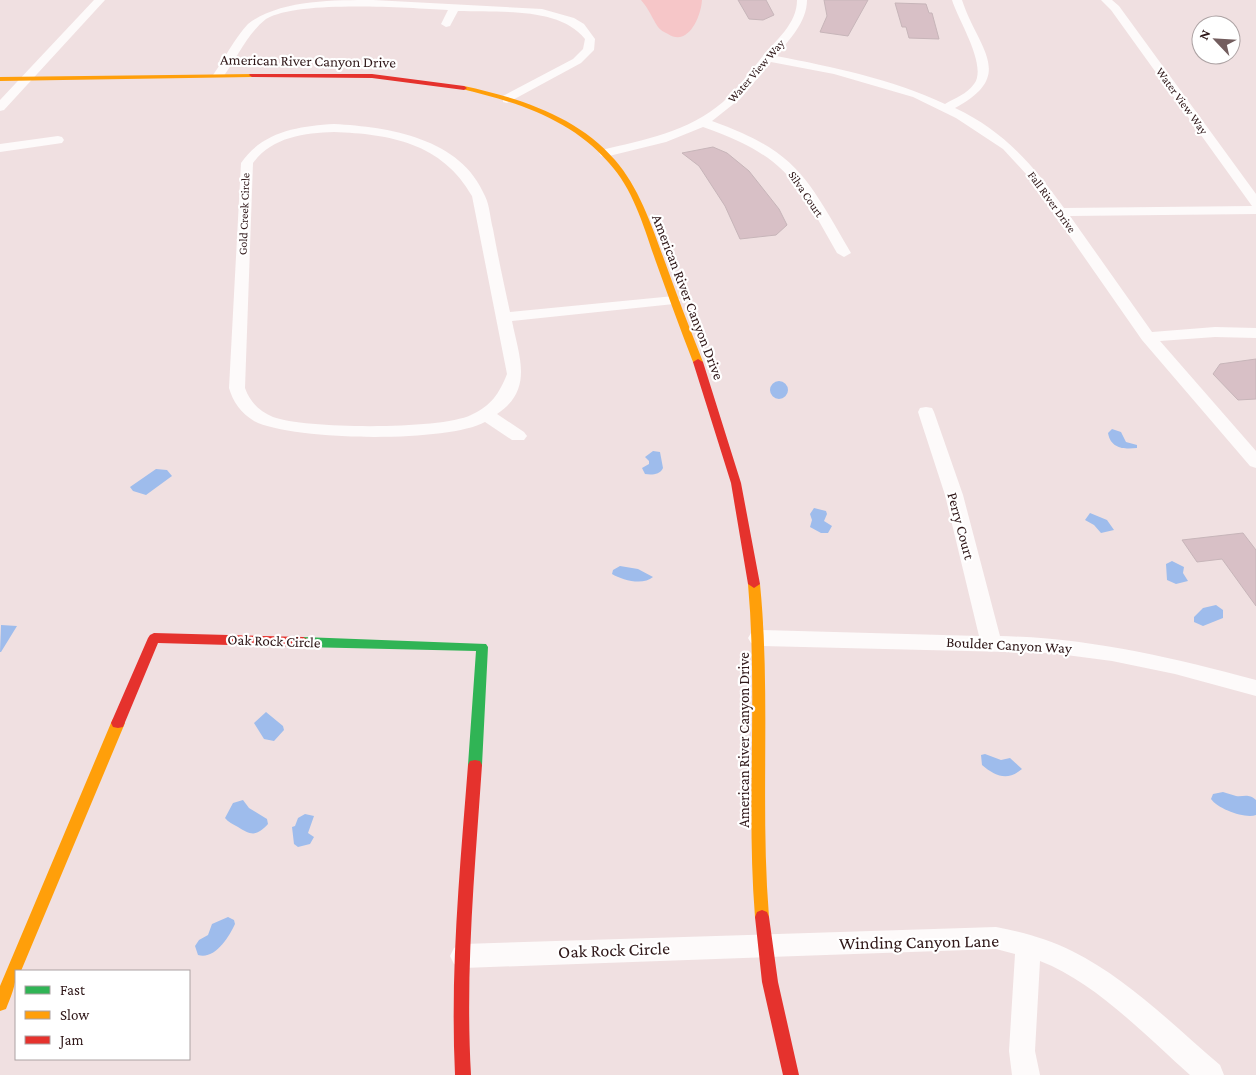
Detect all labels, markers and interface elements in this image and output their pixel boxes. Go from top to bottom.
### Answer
north arrow [1191,15,1241,65]
text: N [1195,26,1214,42]
street label: Water View Way [725,36,788,106]
street label: American River Canyon Drive [220,51,396,72]
street label: Water View Way [1153,65,1211,138]
street label: Silva Court [785,168,827,221]
street label: Fall River Drive [1025,168,1079,236]
street label: Gold Creek Circle [236,173,252,255]
street label: American River Canyon Drive [648,212,727,383]
street label: Perry Court [943,491,978,563]
street label: Oak Rock Circle [227,631,321,651]
street label: Boulder Canyon Way [946,634,1072,657]
street label: American River Canyon Drive [736,652,753,828]
street label: Winding Canyon Lane [839,931,999,953]
street label: Oak Rock Circle [558,938,670,962]
legend [15,970,190,1060]
text: Fast [60,982,86,998]
text: Slow [60,1007,90,1023]
text: Jam [58,1032,83,1049]

